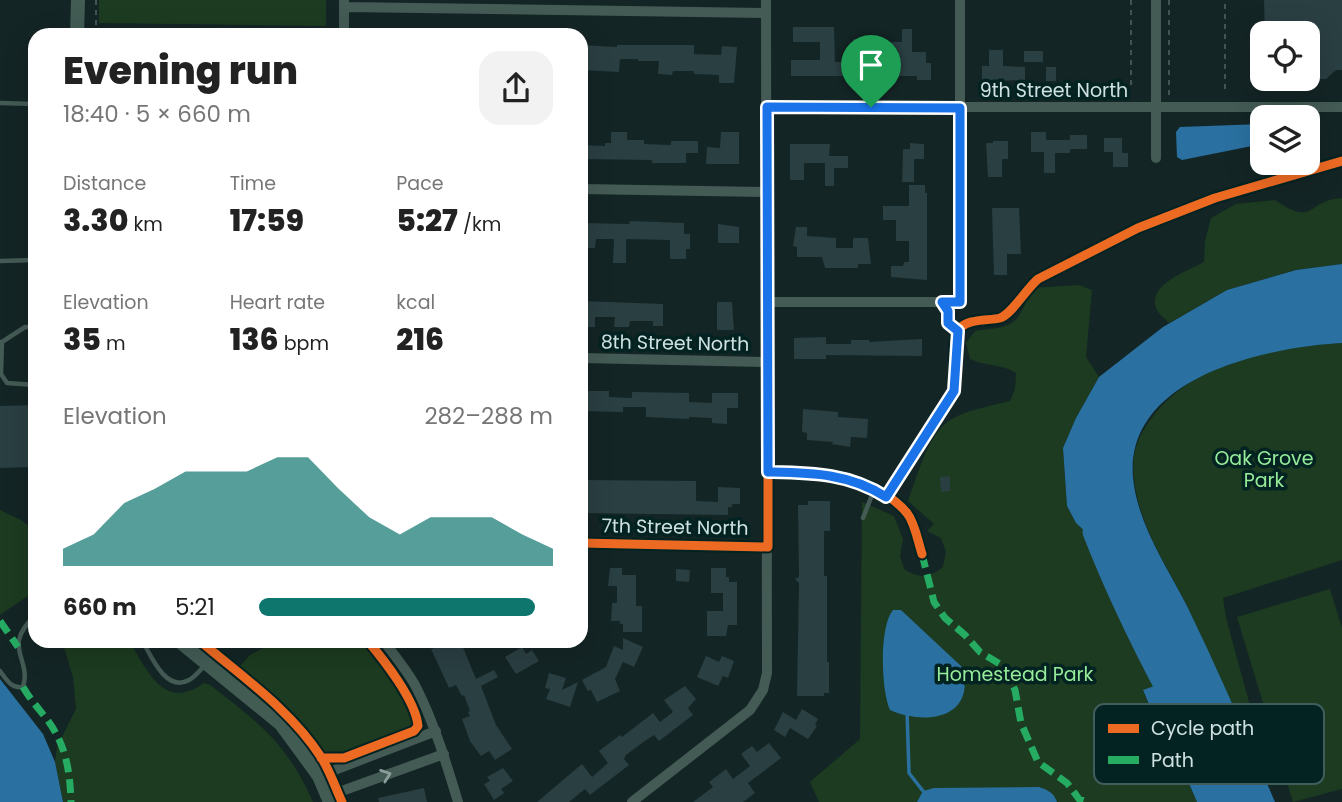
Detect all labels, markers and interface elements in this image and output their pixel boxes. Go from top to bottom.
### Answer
map controls [1250,21,1320,175]
button: locate [1250,21,1320,91]
pin [841,35,901,107]
text: Evening run [63,44,298,97]
icon: arrive [852,46,890,84]
button: share [479,51,553,125]
street label: 9th Street North [980,77,1128,104]
text: 18:40 · 5 × 660 m [63,98,251,130]
button: layers [1250,105,1320,175]
text: Distance [63,170,146,197]
text: Time [230,170,276,197]
text: Pace [396,170,444,197]
text: 3.30 [63,199,128,242]
text: 17:59 [230,199,304,242]
text: 5:27 [396,199,458,242]
text: km [128,211,163,238]
text: /km [458,211,501,238]
text: Elevation [63,289,149,316]
text: Heart rate [230,289,325,316]
text: kcal [396,289,435,316]
text: 35 [63,318,101,361]
text: 136 [230,318,279,361]
text: 216 [396,318,444,361]
street label: 8th Street North [601,328,749,358]
text: m [101,330,126,357]
text: bpm [279,330,329,357]
text: Elevation [63,400,167,432]
text: 282–288 m [424,400,553,432]
park label: Oak Grove Park [1214,445,1314,494]
street label: 7th Street North [601,512,749,542]
text: 660 m [63,591,137,623]
text: 5:21 [175,591,215,623]
park label: Homestead Park [937,661,1094,688]
legend [1094,704,1324,784]
text: Cycle path [1151,715,1254,742]
text: Path [1151,747,1194,774]
one-way arrow [380,769,392,783]

